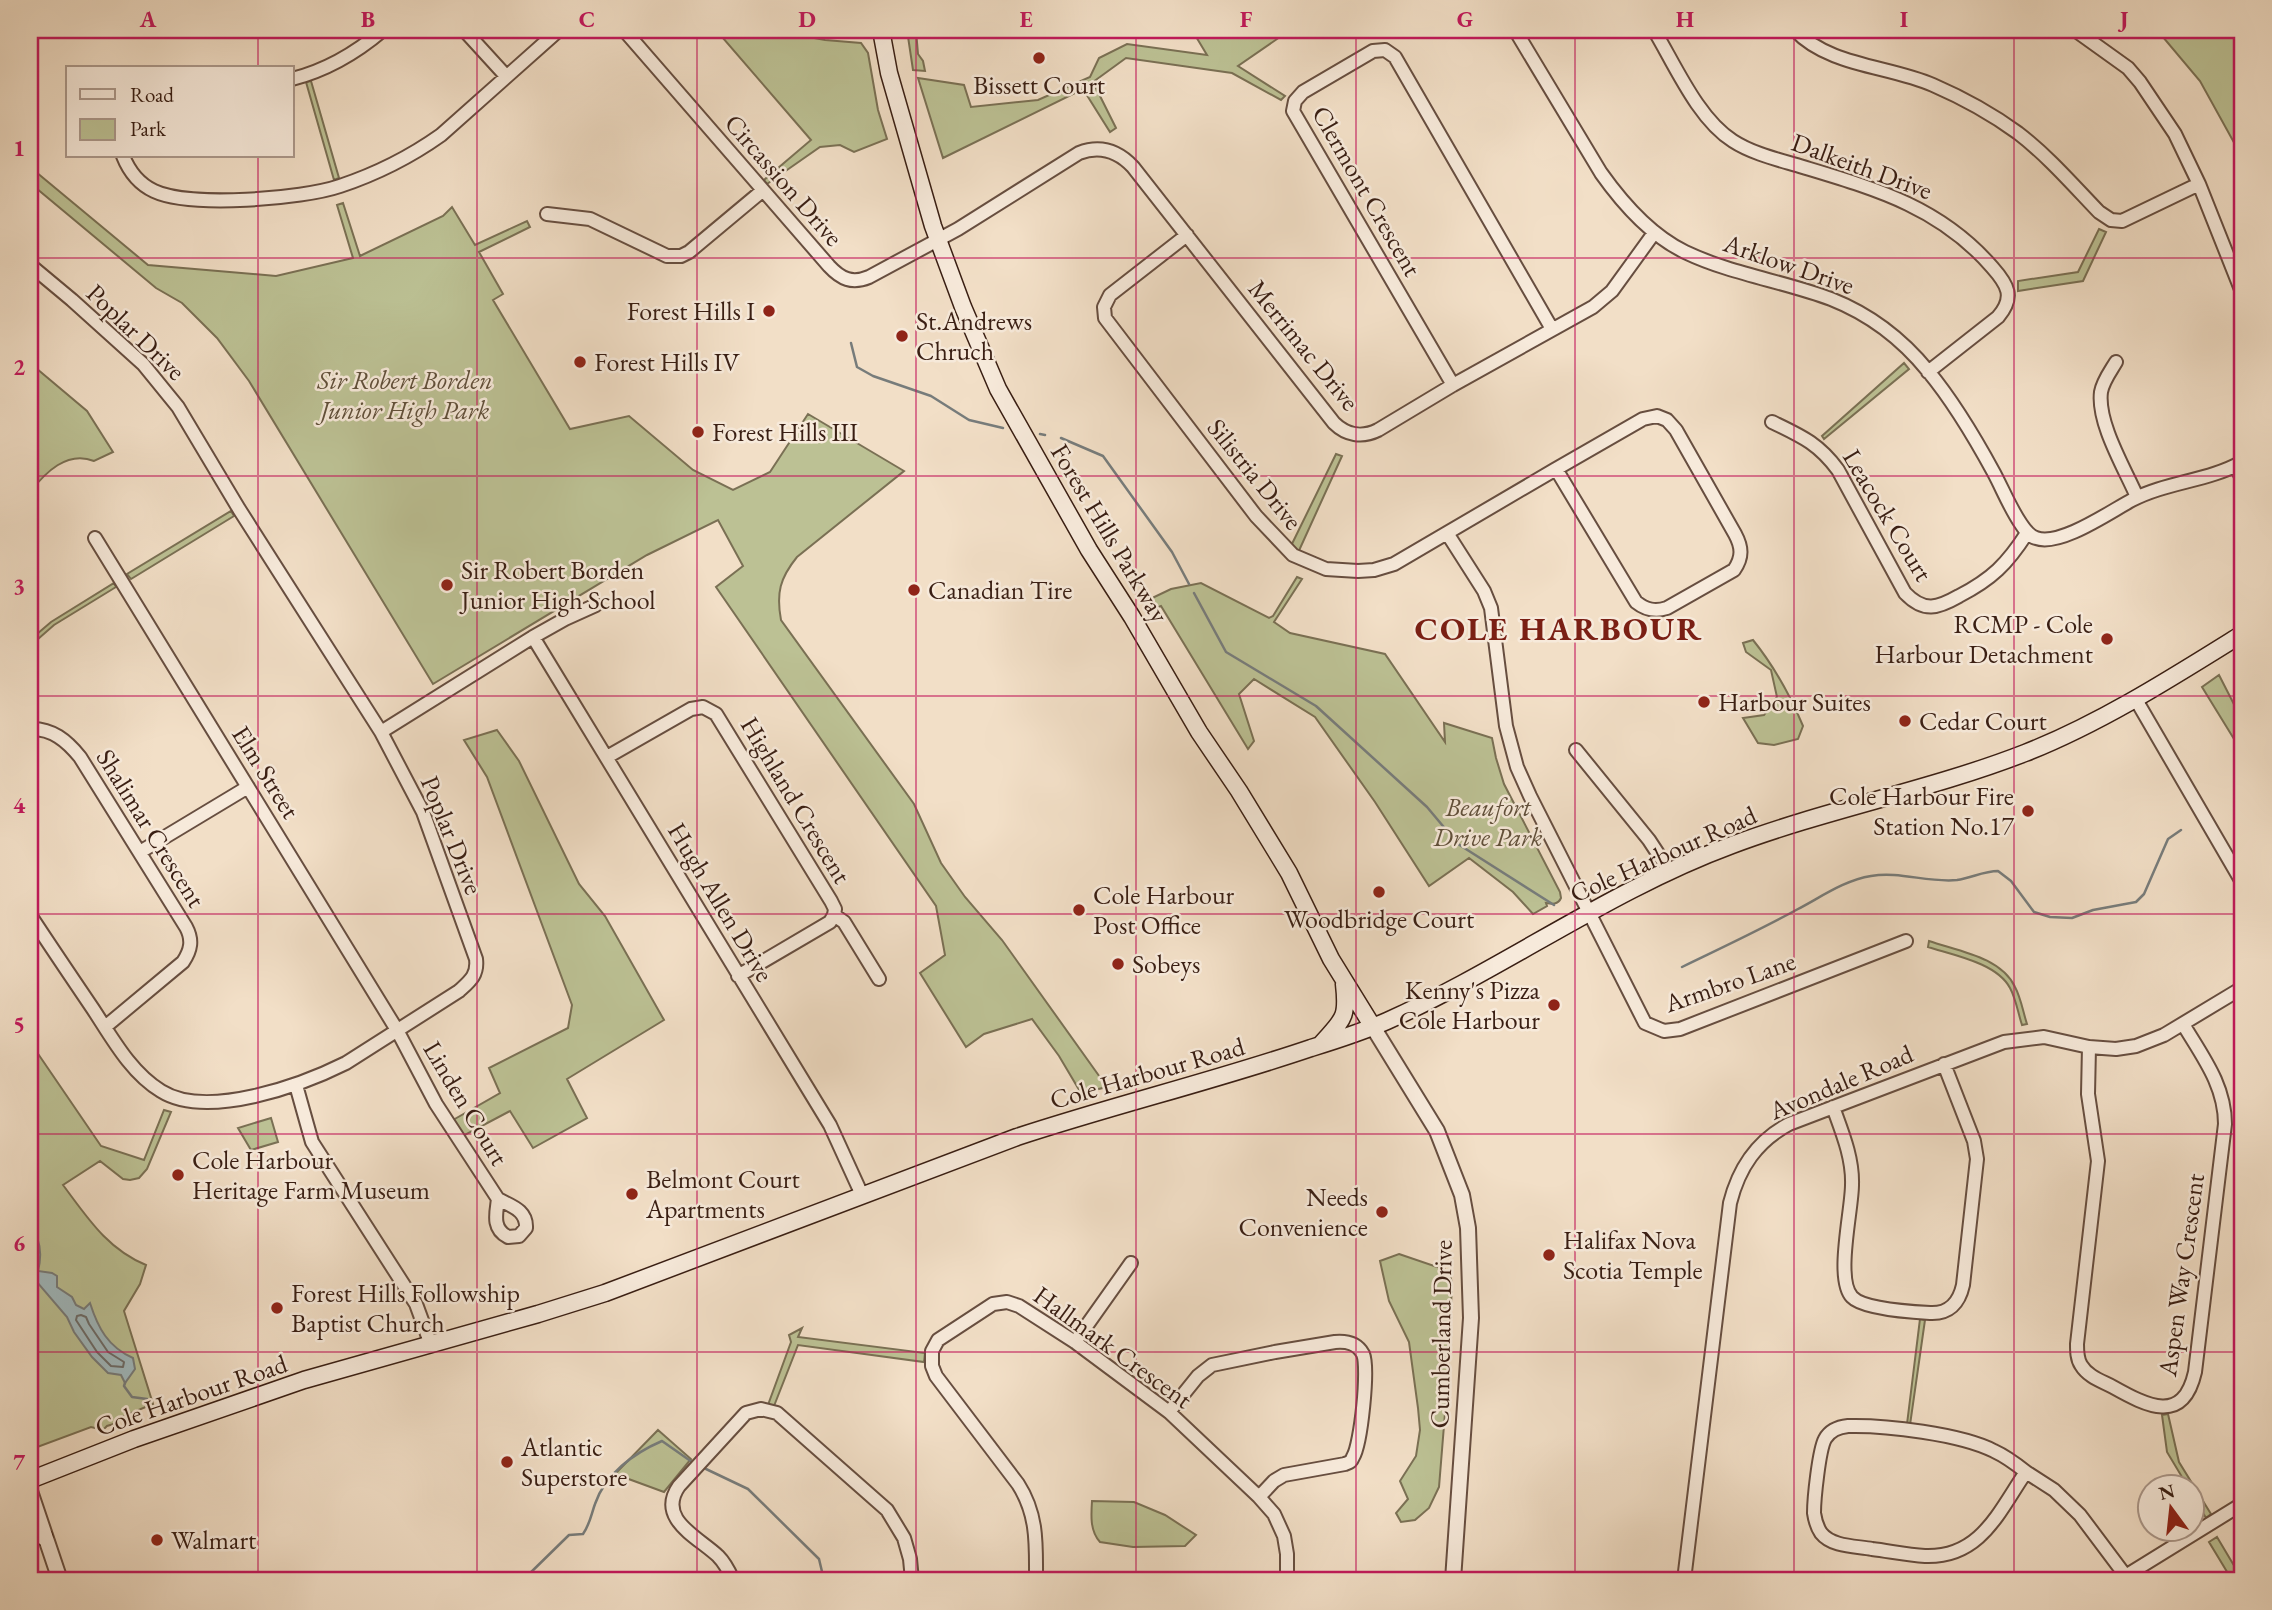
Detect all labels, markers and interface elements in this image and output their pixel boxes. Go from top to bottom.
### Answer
text: A [139,4,157,34]
text: B [361,4,375,34]
text: C [579,4,595,34]
text: D [798,4,816,34]
text: E [1019,4,1033,34]
text: F [1240,4,1253,34]
text: G [1457,4,1473,34]
text: H [1676,4,1694,34]
text: I [1900,4,1908,34]
text: J [2118,4,2129,34]
marker: Bissett Court [1031,50,1047,66]
legend [66,66,294,158]
place label: Bissett Court [973,68,1105,102]
text: Road [130,81,174,108]
street label: Clermont Crescent [1304,100,1430,282]
street label: Circassion Drive [717,107,851,253]
text: Park [130,115,167,142]
street label: Dalkeith Drive [1787,125,1937,207]
text: 1 [13,133,25,163]
street label: Arklow Drive [1718,225,1859,302]
street label: Merrimac Drive [1241,273,1367,417]
street label: Poplar Drive [79,276,193,388]
place label: Forest Hills I [627,294,755,328]
marker: Forest Hills I [761,303,777,319]
place label: St.Andrews Chruch [916,304,1032,368]
marker: St.Andrews Chruch [894,328,910,344]
place label: Forest Hills IV [594,345,740,379]
text: 2 [13,352,25,382]
marker: Forest Hills IV [572,354,588,370]
park label: Sir Robert Borden Junior High Park [316,363,493,427]
street label: Silistria Drive [1200,411,1310,537]
place label: Forest Hills III [712,415,858,449]
marker: Forest Hills III [690,424,706,440]
street label: Forest Hills Parkway [1043,437,1177,629]
street label: Leacock Court [1835,443,1941,587]
place label: Sir Robert Borden Junior High School [459,553,655,617]
text: 3 [13,571,25,601]
place label: Canadian Tire [928,573,1072,607]
marker: Sir Robert Borden Junior High School [439,577,455,593]
marker: Canadian Tire [906,582,922,598]
district label: COLE HARBOUR [1415,607,1703,650]
place label: RCMP - Cole Harbour Detachment [1875,607,2093,671]
marker: RCMP - Cole Harbour Detachment [2099,631,2115,647]
place label: Harbour Suites [1718,685,1871,719]
marker: Harbour Suites [1696,694,1712,710]
place label: Cedar Court [1919,704,2047,738]
street label: Highland Crescent [733,710,859,890]
marker: Cedar Court [1897,713,1913,729]
street label: Elm Street [224,719,308,825]
street label: Shalimar Crescent [89,742,213,914]
street label: Poplar Drive [413,771,491,899]
place label: Cole Harbour Fire Station No.17 [1829,779,2015,843]
text: 4 [13,790,26,820]
park label: Beaufort Drive Park [1432,790,1543,854]
street label: Cole Harbour Road [1564,797,1762,910]
marker: Cole Harbour Fire Station No.17 [2020,803,2036,819]
street label: Hugh Allen Drive [660,816,782,988]
place label: Cole Harbour Post Office [1093,878,1235,942]
marker: Woodbridge Court [1371,884,1387,900]
marker: Cole Harbour Post Office [1071,902,1087,918]
place label: Woodbridge Court [1284,902,1474,936]
street label: Armbro Lane [1659,944,1800,1021]
place label: Sobeys [1132,947,1200,981]
marker: Sobeys [1110,956,1126,972]
place label: Kenny's Pizza Cole Harbour [1399,973,1541,1037]
marker: Kenny's Pizza Cole Harbour [1546,997,1562,1013]
text: 5 [13,1009,25,1039]
street label: Cole Harbour Road [1046,1029,1249,1117]
street label: Linden Court [416,1035,516,1171]
street label: Avondale Road [1763,1036,1919,1128]
place label: Cole Harbour Heritage Farm Museum [192,1143,430,1207]
place label: Belmont Court Apartments [645,1162,800,1226]
marker: Cole Harbour Heritage Farm Museum [170,1167,186,1183]
street label: Aspen Way Crescent [2150,1171,2212,1380]
place label: Needs Convenience [1239,1180,1368,1244]
marker: Belmont Court Apartments [624,1186,640,1202]
marker: Needs Convenience [1374,1204,1390,1220]
place label: Halifax Nova Scotia Temple [1563,1223,1703,1287]
text: 6 [13,1228,25,1258]
street label: Cumberland Drive [1422,1239,1460,1429]
marker: Halifax Nova Scotia Temple [1541,1247,1557,1263]
place label: Forest Hills Followship Baptist Church [291,1276,520,1340]
street label: Hallmark Crescent [1027,1278,1199,1416]
marker: Forest Hills Followship Baptist Church [269,1300,285,1316]
street label: Cole Harbour Road [90,1346,292,1444]
place label: Atlantic Superstore [520,1430,627,1494]
text: 7 [13,1447,26,1477]
marker: Atlantic Superstore [499,1454,515,1470]
north arrow [2136,1474,2206,1544]
text: N [2156,1478,2178,1506]
place label: Walmart [171,1523,256,1557]
marker: Walmart [149,1532,165,1548]

